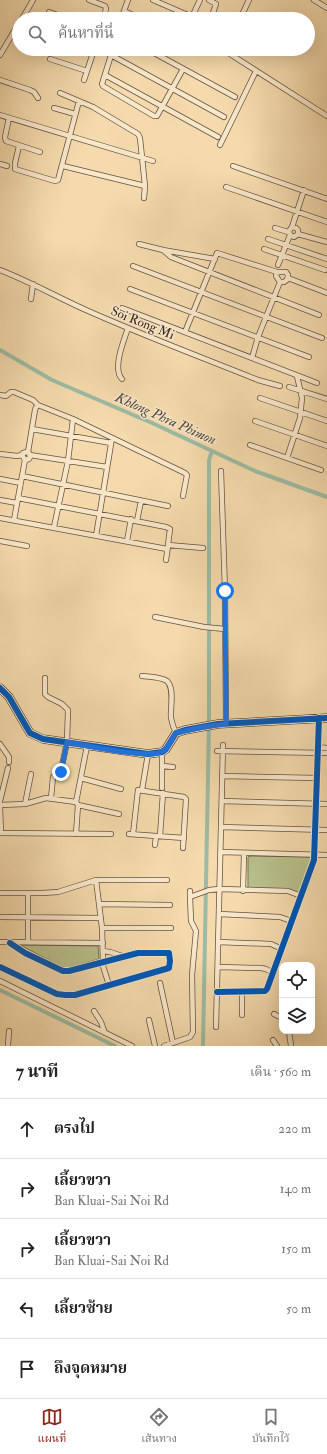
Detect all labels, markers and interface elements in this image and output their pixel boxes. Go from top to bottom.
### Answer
search box [12,12,315,56]
icon: search [26,23,48,45]
text: ค้นหาที่นี่ [58,24,114,43]
street label: Soi Rong Mi [109,303,177,343]
water label: Khlong Phra Phimon [112,388,219,448]
route start [216,582,234,600]
route end [52,763,70,781]
map controls [279,962,315,1034]
button: locate [279,962,315,998]
button: layers [279,998,315,1034]
text: 7 นาที [16,1061,58,1082]
text: เดิน · 560 m [250,1064,311,1080]
icon: ahead [16,1118,38,1140]
text: ตรงไป [54,1119,95,1138]
text: 220 m [278,1121,311,1137]
text: เลี้ยวขวา [54,1171,111,1190]
icon: right [16,1178,38,1200]
text: 140 m [280,1181,311,1197]
text: Ban Kluai-Sai Noi Rd [54,1193,169,1209]
text: เลี้ยวขวา [54,1231,111,1250]
icon: right [16,1238,38,1260]
text: 150 m [281,1241,311,1257]
text: Ban Kluai-Sai Noi Rd [54,1253,169,1269]
icon: left [16,1298,38,1320]
text: เลี้ยวซ้าย [54,1299,113,1318]
text: 50 m [286,1301,311,1317]
icon: arrive [16,1358,38,1380]
text: ถึงจุดหมาย [54,1359,127,1378]
tab: แผนที่ [37,1406,66,1448]
tab: เส้นทาง [141,1406,177,1448]
tab: บันทึกไว้ [252,1406,290,1448]

